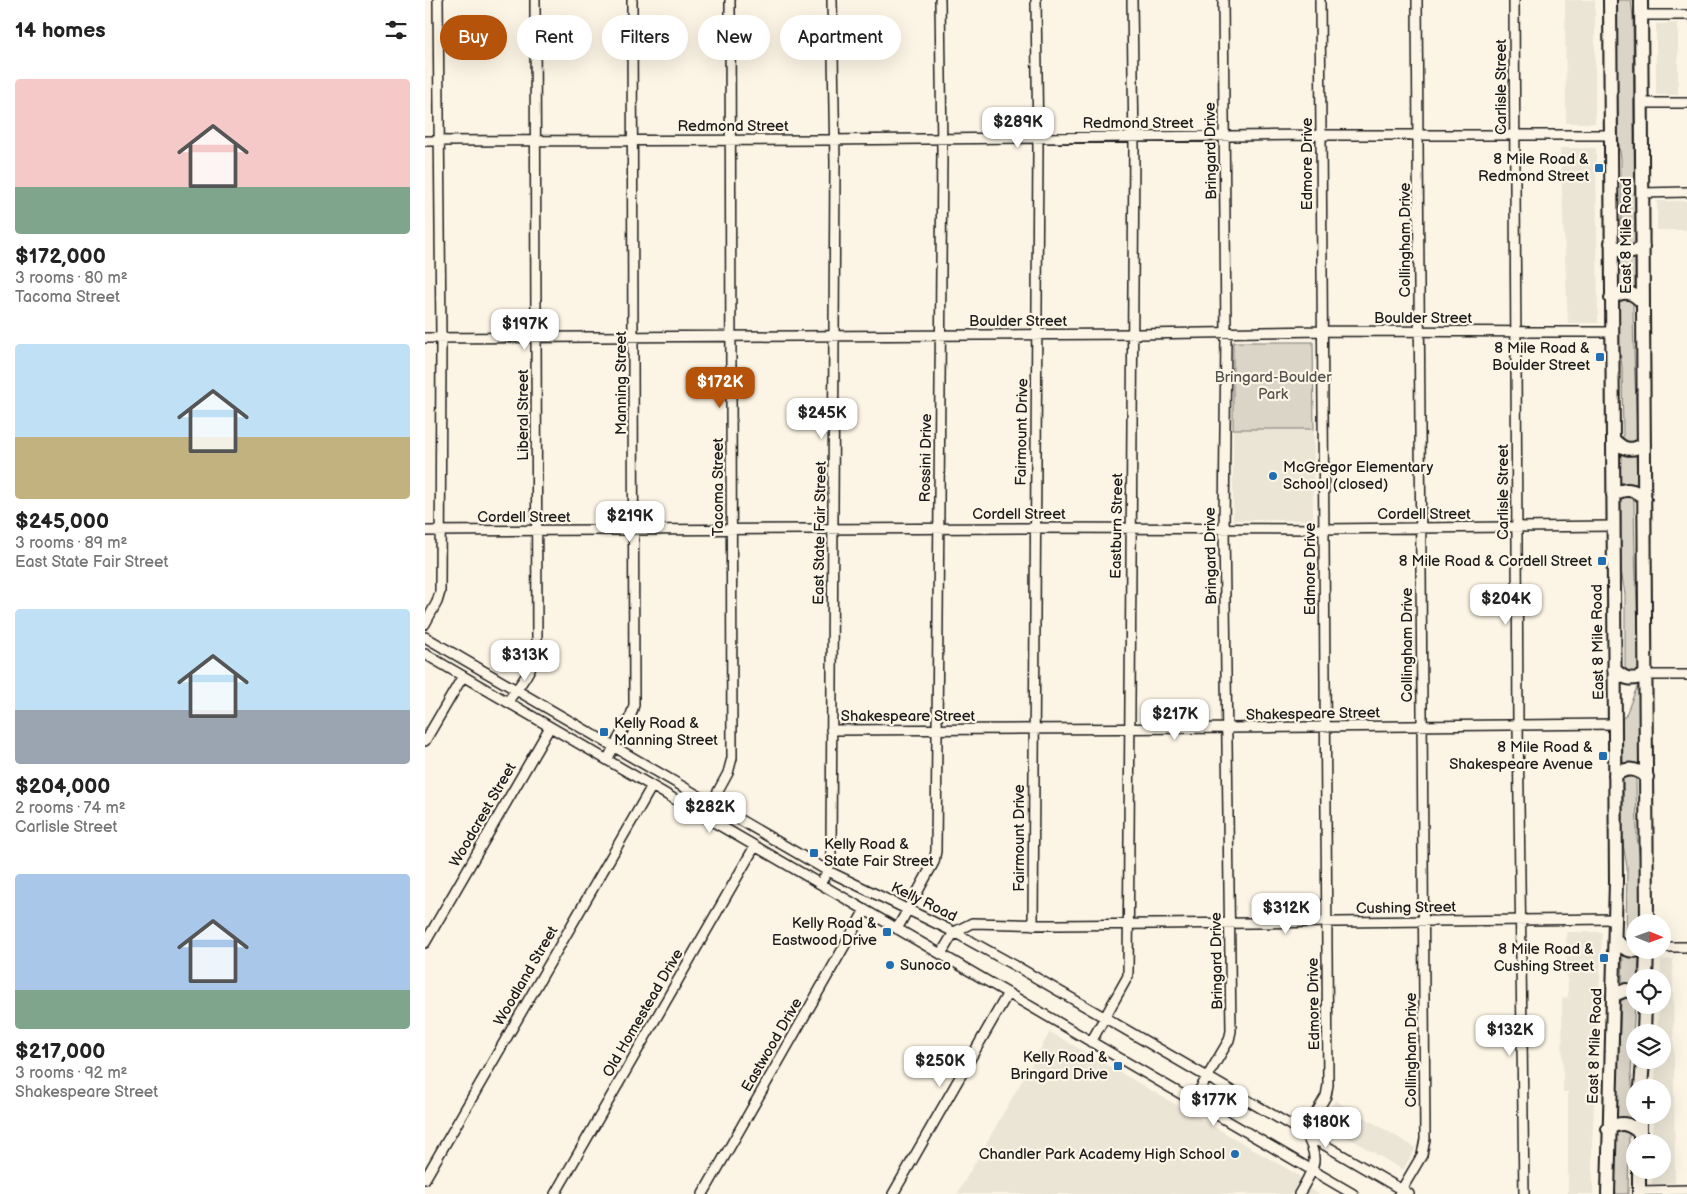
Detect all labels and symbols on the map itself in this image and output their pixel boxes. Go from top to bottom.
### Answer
street label: Carlisle Street [1492,39,1511,135]
street label: Bringard Drive [1201,102,1221,200]
pin: $289K [983,106,1053,149]
street label: Redmond Street [1082,114,1194,133]
street label: Redmond Street [677,117,789,136]
street label: Edmore Drive [1298,118,1317,210]
place label: 8 Mile Road & Redmond Street [1478,150,1589,186]
marker: 8 Mile Road & Redmond Street [1593,162,1605,174]
street label: East 8 Mile Road [1617,178,1636,294]
street label: Collingham Drive [1396,182,1415,298]
pin: $197K [490,308,560,351]
street label: Boulder Street [1374,309,1472,328]
street label: Boulder Street [969,312,1067,331]
street label: Manning Street [612,331,631,435]
place label: 8 Mile Road & Boulder Street [1492,339,1590,375]
marker: 8 Mile Road & Boulder Street [1594,351,1606,363]
pin: $172K [685,366,755,409]
park label: Bringard-Boulder Park [1214,368,1332,404]
street label: Liberal Street [514,369,533,461]
street label: Fairmount Drive [1012,378,1032,486]
pin: $245K [787,398,857,440]
street label: Rossini Drive [916,413,936,503]
street label: Tacoma Street [709,437,728,536]
street label: Carlisle Street [1494,444,1513,540]
place label: McGregor Elementary School (closed) [1283,458,1433,494]
street label: East State Fair Street [809,461,831,605]
marker: McGregor Elementary School (closed) [1267,470,1279,482]
street label: Eastburn Street [1107,473,1127,579]
pin: $219K [595,500,665,543]
street label: Cordell Street [972,505,1066,524]
street label: Cordell Street [1377,505,1471,524]
street label: Bringard Drive [1201,507,1221,605]
street label: Cordell Street [477,508,571,527]
street label: Edmore Drive [1301,523,1320,615]
place label: 8 Mile Road & Cordell Street [1399,552,1592,571]
marker: 8 Mile Road & Cordell Street [1596,555,1608,567]
pin: $204K [1471,584,1541,626]
street label: East 8 Mile Road [1587,584,1609,700]
street label: Collingham Drive [1398,587,1417,703]
pin: $313K [490,640,560,682]
pin: $217K [1140,698,1210,741]
street label: Shakespeare Street [1246,703,1381,725]
street label: Shakespeare Street [841,707,976,726]
place label: Kelly Road & Manning Street [614,714,718,750]
marker: Kelly Road & Manning Street [598,726,610,738]
place label: 8 Mile Road & Shakespeare Avenue [1449,738,1593,774]
marker: 8 Mile Road & Shakespeare Avenue [1597,750,1609,762]
street label: Woodcrest Street [445,759,521,871]
street label: Fairmount Drive [1010,784,1029,892]
pin: $282K [675,792,745,834]
place label: Kelly Road & State Fair Street [824,835,934,871]
marker: Kelly Road & State Fair Street [808,847,820,859]
street label: Kelly Road [888,878,960,926]
pin: $312K [1251,892,1321,935]
street label: Cushing Street [1356,898,1457,918]
street label: Bringard Drive [1207,912,1227,1010]
place label: Kelly Road & Eastwood Drive [772,914,877,950]
north arrow [1626,914,1671,959]
street label: Woodland Street [490,922,562,1029]
marker: Kelly Road & Eastwood Drive [881,926,893,938]
place label: 8 Mile Road & Cushing Street [1494,940,1594,976]
street label: Old Homestead Drive [599,945,688,1081]
marker: 8 Mile Road & Cushing Street [1598,952,1610,964]
place label: Sunoco [900,956,951,975]
street label: Edmore Drive [1304,957,1324,1051]
marker: Sunoco [884,959,896,971]
street label: East 8 Mile Road [1583,988,1607,1104]
street label: Collingham Drive [1402,992,1421,1108]
street label: Eastwood Drive [737,995,807,1095]
pin: $132K [1475,1014,1545,1057]
pin: $250K [905,1046,975,1088]
place label: Kelly Road & Bringard Drive [1010,1048,1108,1084]
marker: Kelly Road & Bringard Drive [1112,1060,1124,1072]
pin: $177K [1179,1084,1249,1127]
pin: $180K [1291,1106,1361,1149]
place label: Chandler Park Academy High School [979,1145,1225,1164]
marker: Chandler Park Academy High School [1229,1148,1241,1160]

